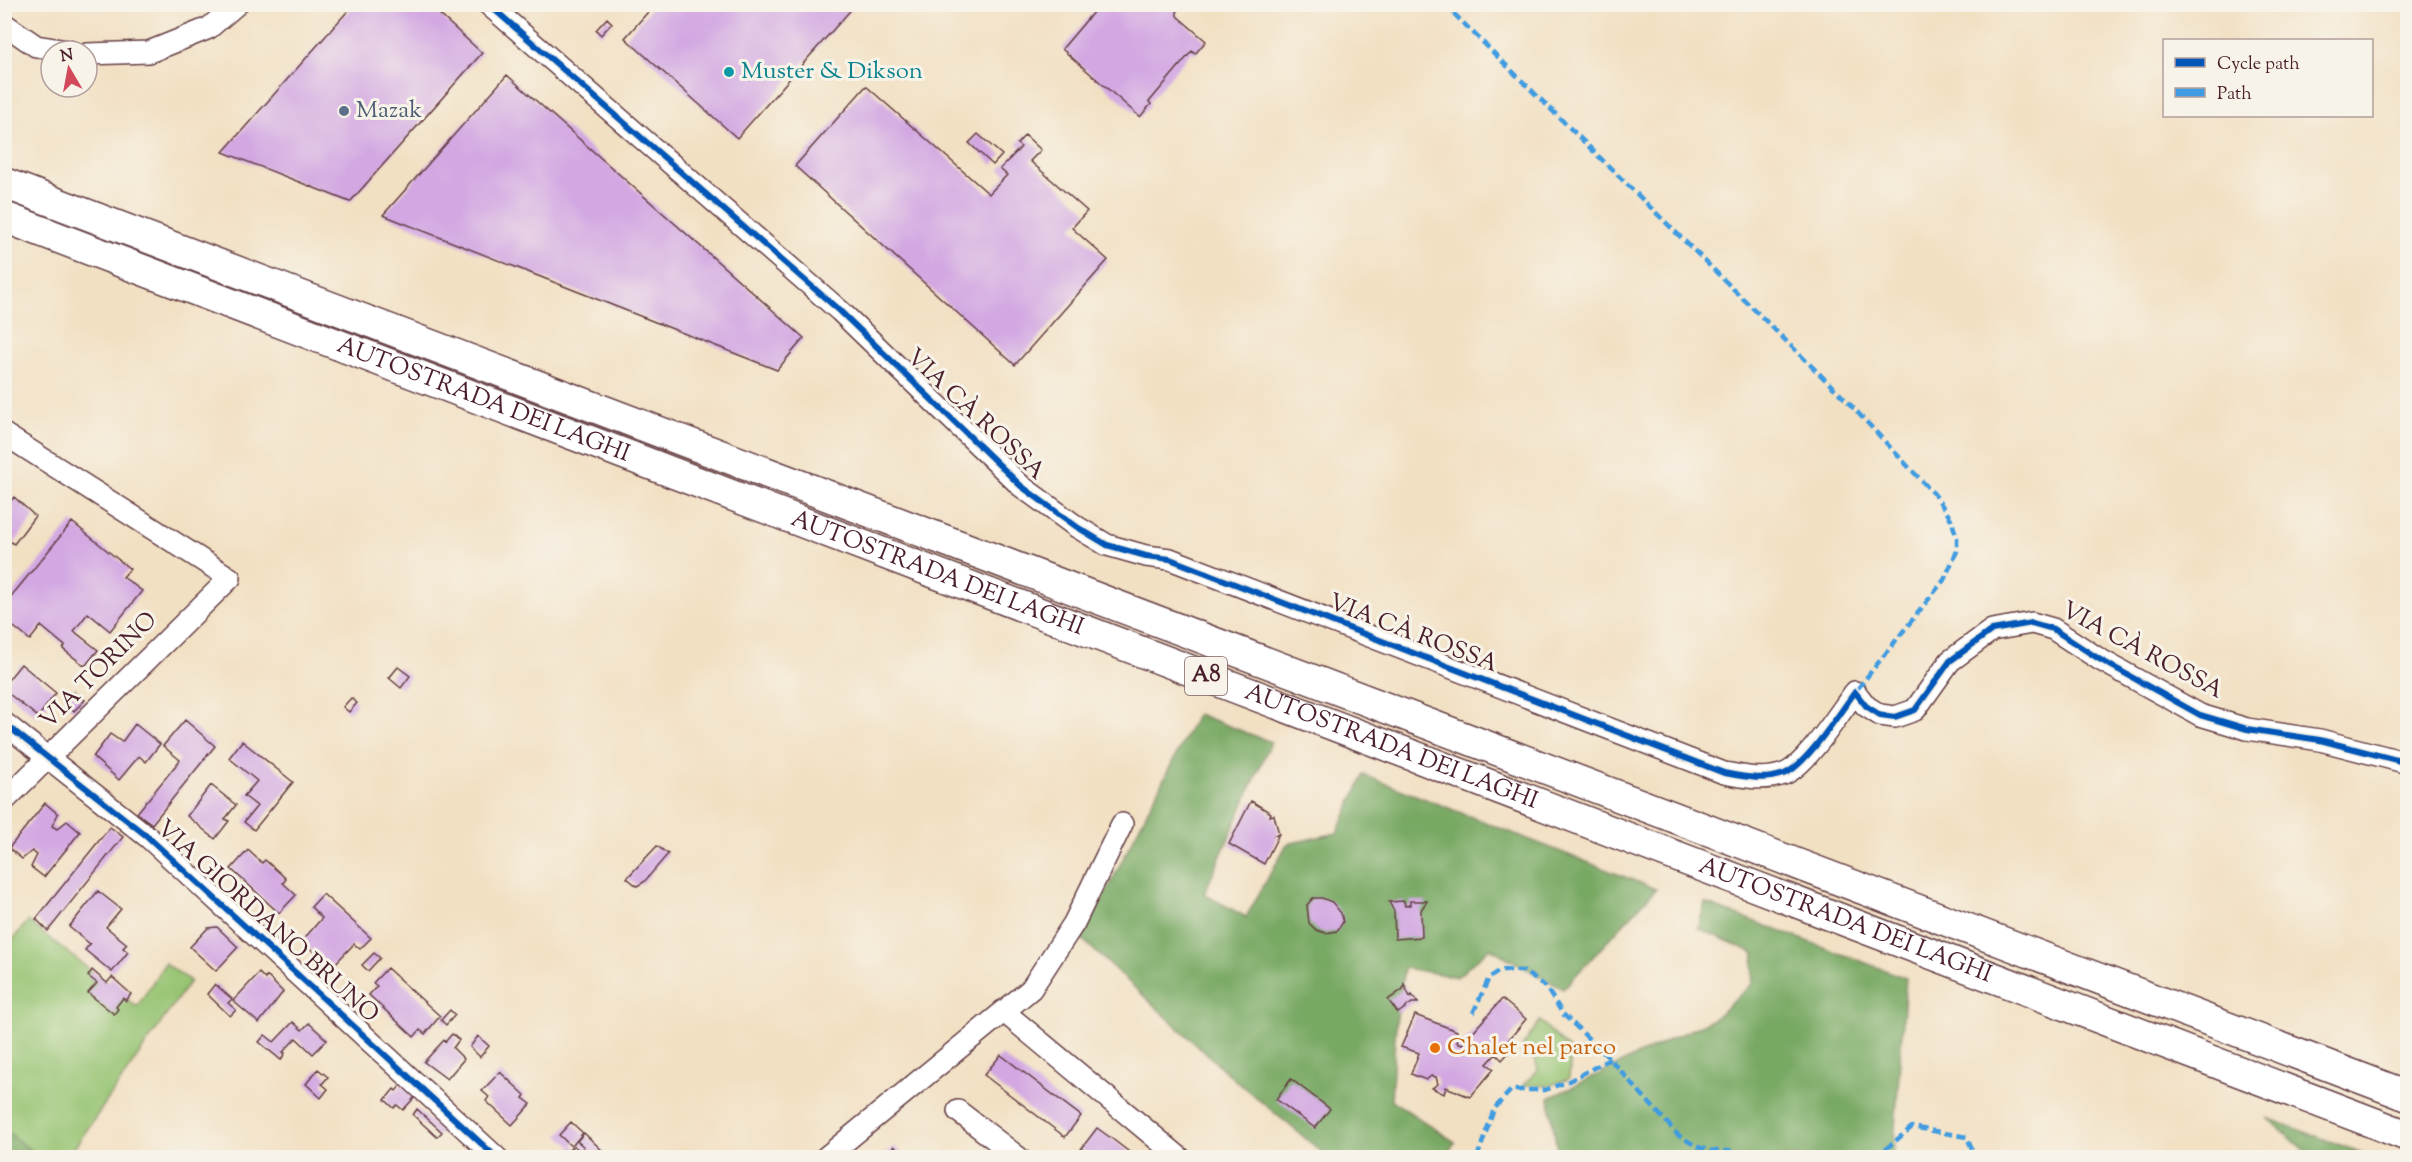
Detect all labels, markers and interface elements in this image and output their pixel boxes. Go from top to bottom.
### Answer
north arrow [39,39,99,99]
legend [2163,39,2373,117]
text: N [59,44,75,69]
text: Cycle path [2217,52,2300,78]
place label: Muster & Dikson [741,55,923,89]
marker: Muster & Dikson [722,65,736,79]
text: Path [2217,82,2252,108]
place label: Mazak [356,94,422,128]
marker: Mazak [337,104,351,118]
street label: AUTOSTRADA DEI LAGHI [332,329,635,472]
street label: VIA CÀ ROSSA [898,341,1052,489]
street label: AUTOSTRADA DEI LAGHI [786,502,1089,645]
street label: VIA CÀ ROSSA [1323,586,1503,682]
street label: VIA CÀ ROSSA [2055,594,2230,708]
street label: VIA TORINO [33,605,165,737]
road number: A8 [1185,657,1227,695]
street label: AUTOSTRADA DEI LAGHI [1240,676,1543,819]
street label: VIA GIORDANO BRUNO [148,813,386,1031]
street label: AUTOSTRADA DEI LAGHI [1694,849,1997,992]
place label: Chalet nel parco [1447,1031,1616,1065]
marker: Chalet nel parco [1428,1041,1442,1055]

